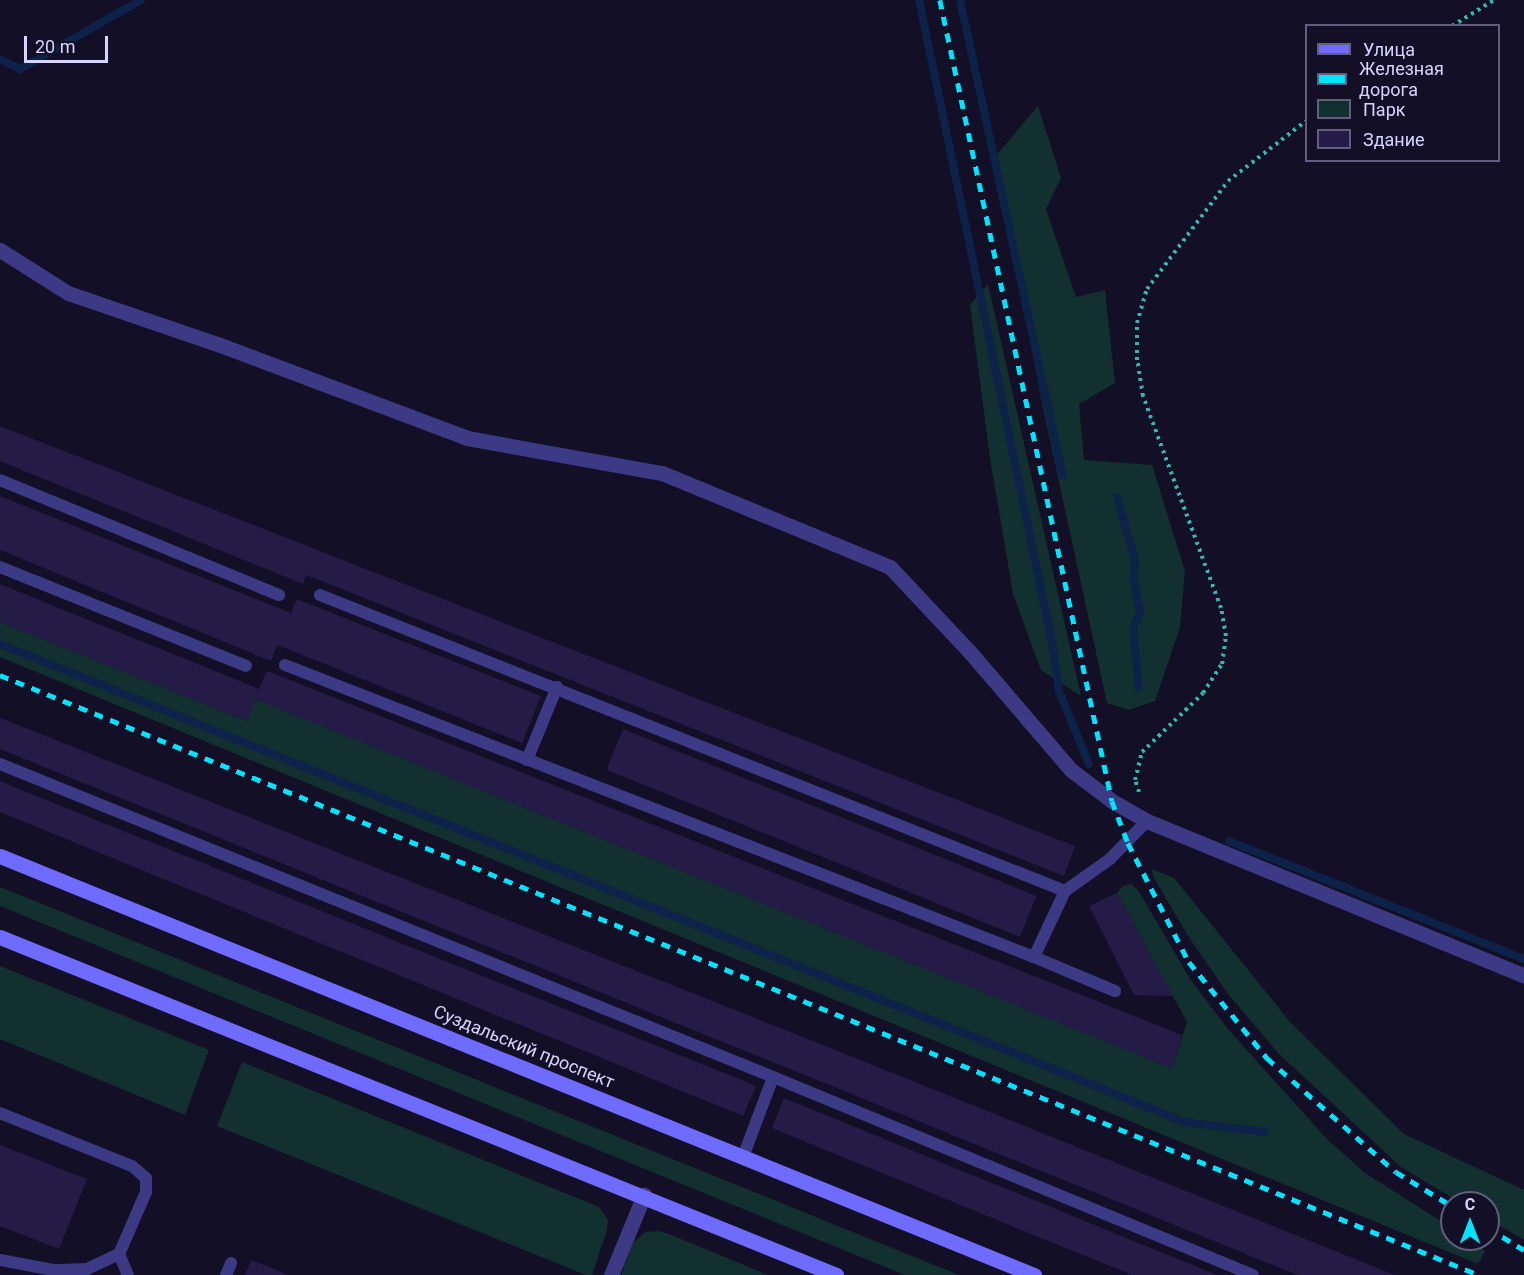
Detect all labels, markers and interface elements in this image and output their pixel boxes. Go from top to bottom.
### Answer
scale bar [27,24,111,62]
legend [1305,24,1500,162]
text: 20 m [35,36,75,57]
text: Улица [1363,39,1415,60]
text: Железная дорога [1359,58,1444,100]
text: Парк [1363,99,1405,120]
text: Здание [1363,129,1425,150]
street label: Суздальский проспект [430,1001,618,1093]
north arrow [1440,1191,1500,1251]
text: С [1465,1195,1475,1214]

